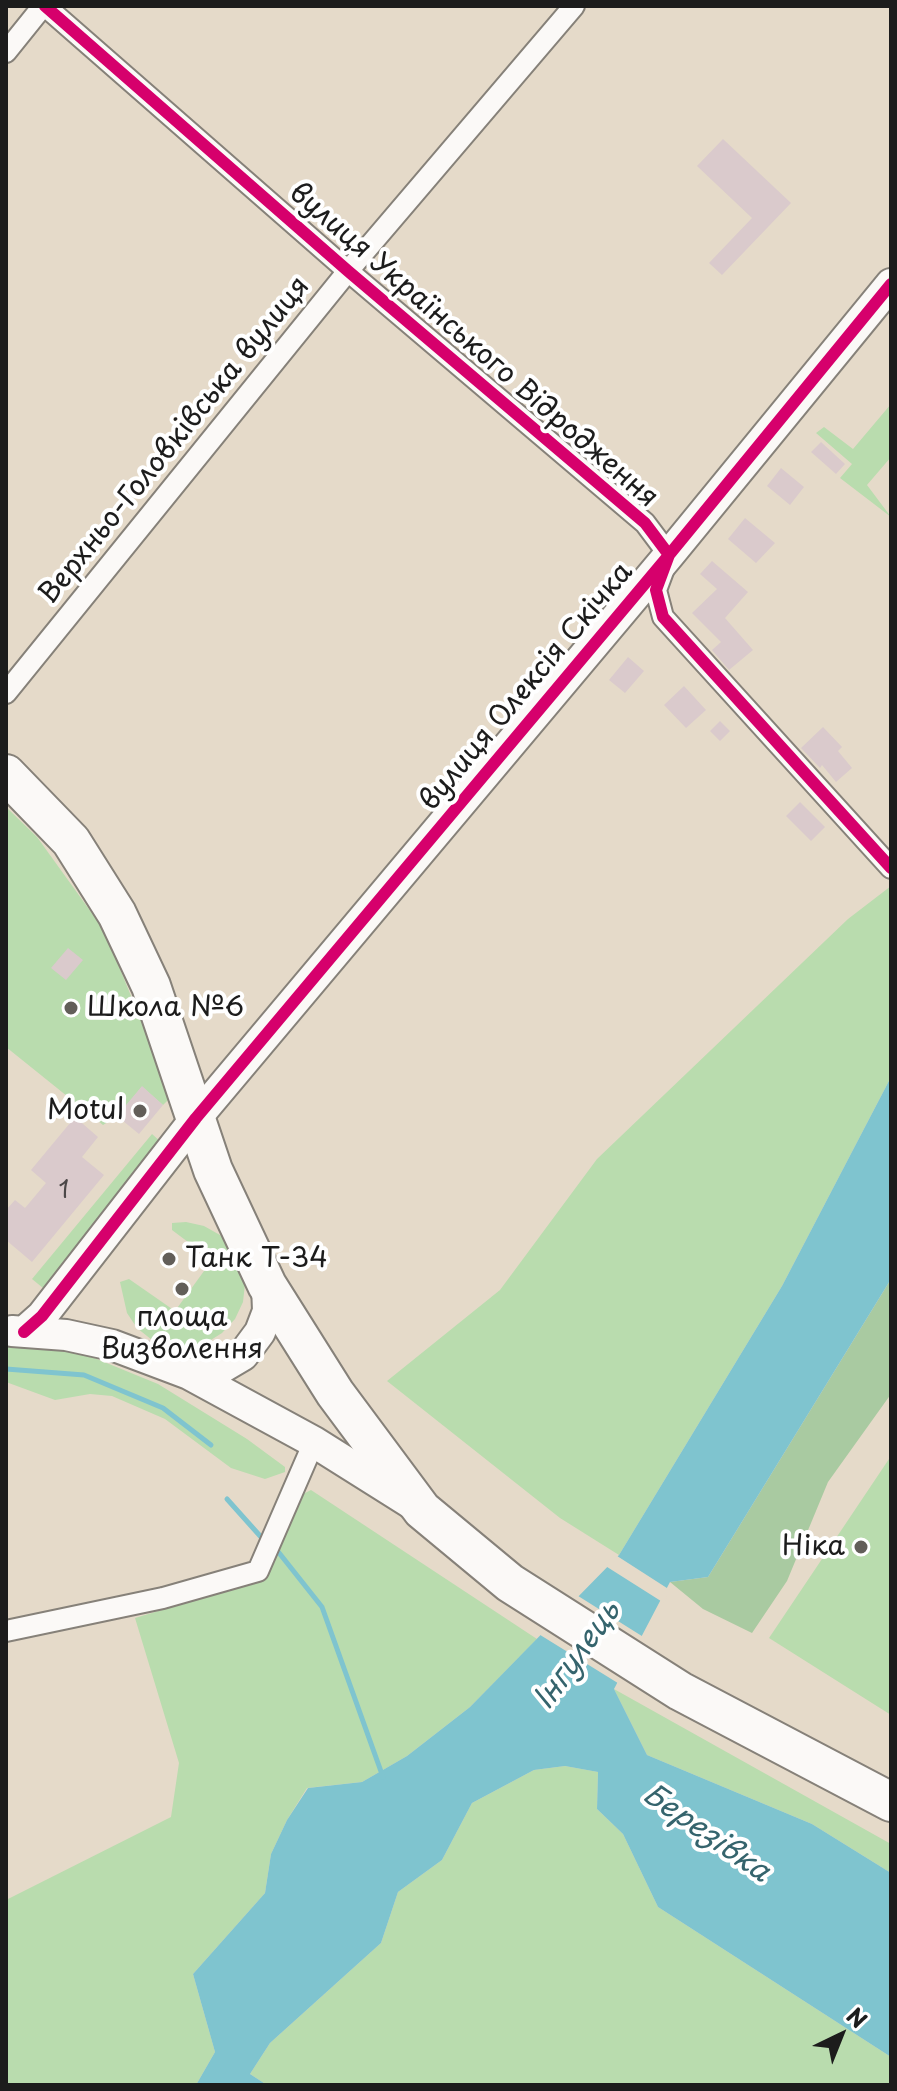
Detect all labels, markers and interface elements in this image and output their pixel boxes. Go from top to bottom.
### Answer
street label: вулиця Українського Відродження [282,177,664,515]
street label: Верхньо-Головківська вулиця [33,271,317,611]
street label: вулиця Олексія Скічка [413,556,641,818]
place label: Школа №6 [87,991,244,1025]
marker: Школа №6 [62,999,80,1017]
place label: Motul [47,1094,124,1128]
marker: Motul [131,1102,149,1120]
house number: 1 [59,1177,69,1205]
place label: Танк Т-34 [185,1242,328,1276]
marker: Танк Т-34 [160,1250,178,1268]
marker: площа Визволення [173,1280,191,1298]
place label: площа Визволення [101,1301,263,1367]
place label: Ніка [782,1530,845,1564]
marker: Ніка [852,1538,870,1556]
water label: Інгулець [527,1595,629,1717]
water label: Березівка [636,1777,776,1891]
north arrow [801,1995,881,2075]
text: N [840,1999,875,2035]

